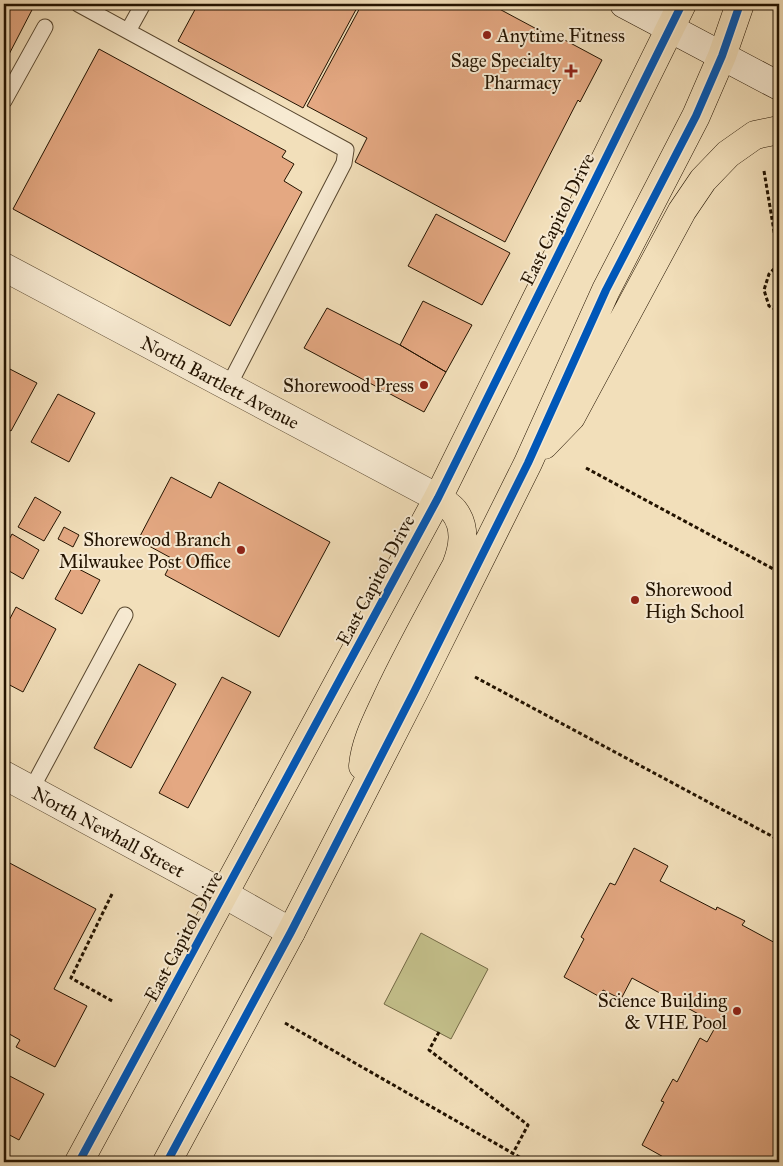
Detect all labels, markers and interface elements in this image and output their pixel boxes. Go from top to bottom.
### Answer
place label: Anytime Fitness [496,24,625,47]
marker: Anytime Fitness [481,29,493,41]
place label: Sage Specialty Pharmacy [451,49,562,94]
marker: Sage Specialty Pharmacy [565,65,577,77]
street label: East Capitol Drive [515,149,599,289]
street label: North Bartlett Avenue [137,331,303,434]
place label: Shorewood Press [283,374,414,397]
marker: Shorewood Press [418,379,430,391]
street label: East Capitol Drive [331,511,420,649]
place label: Shorewood Branch Milwaukee Post Office [59,528,231,573]
marker: Shorewood Branch Milwaukee Post Office [235,544,247,556]
place label: Shorewood High School [645,578,745,624]
marker: Shorewood High School [629,594,641,606]
street label: North Newhall Street [28,781,189,883]
street label: East Capitol Drive [139,867,228,1005]
place label: Science Building & VHE Pool [598,989,728,1034]
marker: Science Building & VHE Pool [731,1005,743,1017]

